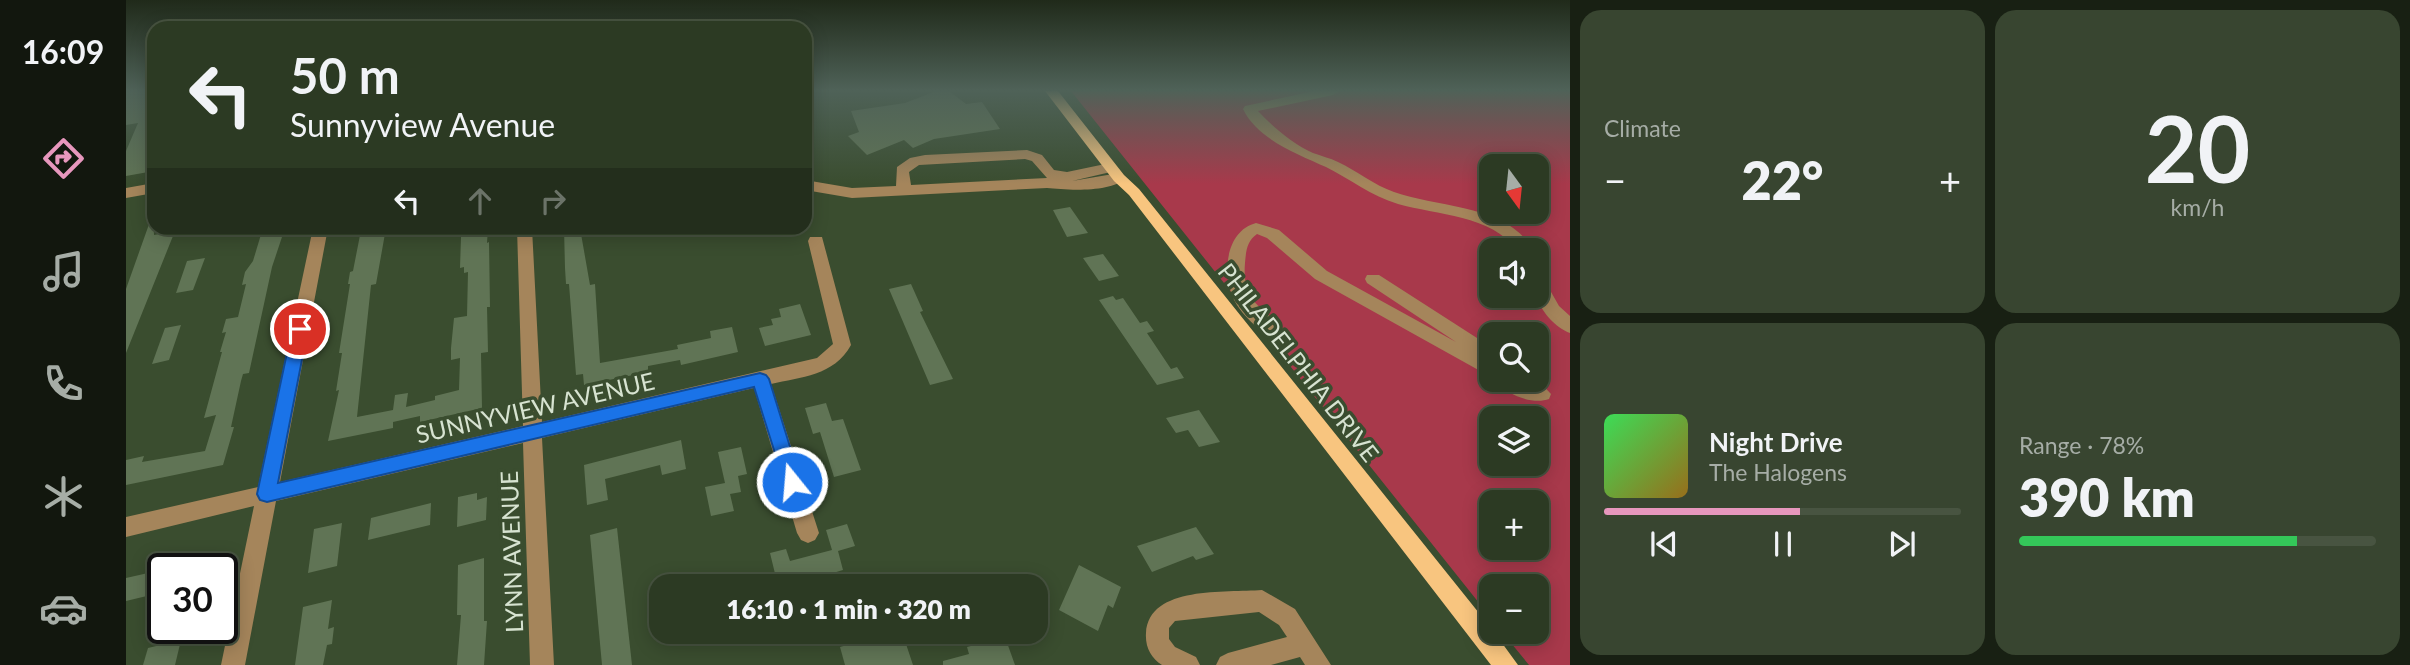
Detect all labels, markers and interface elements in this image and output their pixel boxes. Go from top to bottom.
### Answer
text: 16:09 [22,32,104,71]
text: 50 m [290,46,400,104]
icon: left [175,49,266,140]
text: 20 [2145,93,2250,202]
text: Sunnyview Avenue [290,105,555,144]
text: Climate [1604,114,1681,142]
icon: directions [39,134,88,183]
text: 22° [1742,149,1823,211]
north arrow [1479,154,1549,224]
map controls [1479,154,1549,644]
text: − [1604,157,1626,203]
text: + [1939,157,1961,203]
icon: left [388,182,426,220]
icon: ahead [461,182,499,220]
icon: right [534,182,572,220]
text: km/h [2171,193,2224,221]
button: sound [1479,238,1549,308]
icon: music [39,247,88,296]
street label: PHILADELPHIA DRIVE [1213,257,1385,467]
pin [270,299,330,359]
icon: arrive [281,310,319,348]
button: search [1479,322,1549,392]
icon: phone [39,359,88,408]
street label: SUNNYVIEW AVENUE [413,365,657,449]
button: layers [1479,406,1549,476]
text: Night Drive [1709,426,1843,458]
text: Range · 78% [2019,431,2144,459]
position arrow [755,445,829,519]
text: The Halogens [1709,458,1847,486]
text: 390 km [2019,466,2195,528]
street label: LYNN AVENUE [494,471,528,633]
icon: climate [39,472,88,521]
button: + [1479,490,1549,560]
icon: previous [1645,525,1683,563]
icon: pause [1764,525,1802,563]
icon: next [1883,525,1921,563]
speed limit sign: 30 [147,553,238,644]
button: − [1479,574,1549,644]
icon: car [39,584,88,633]
text: 16:10 · 1 min · 320 m [726,593,971,625]

